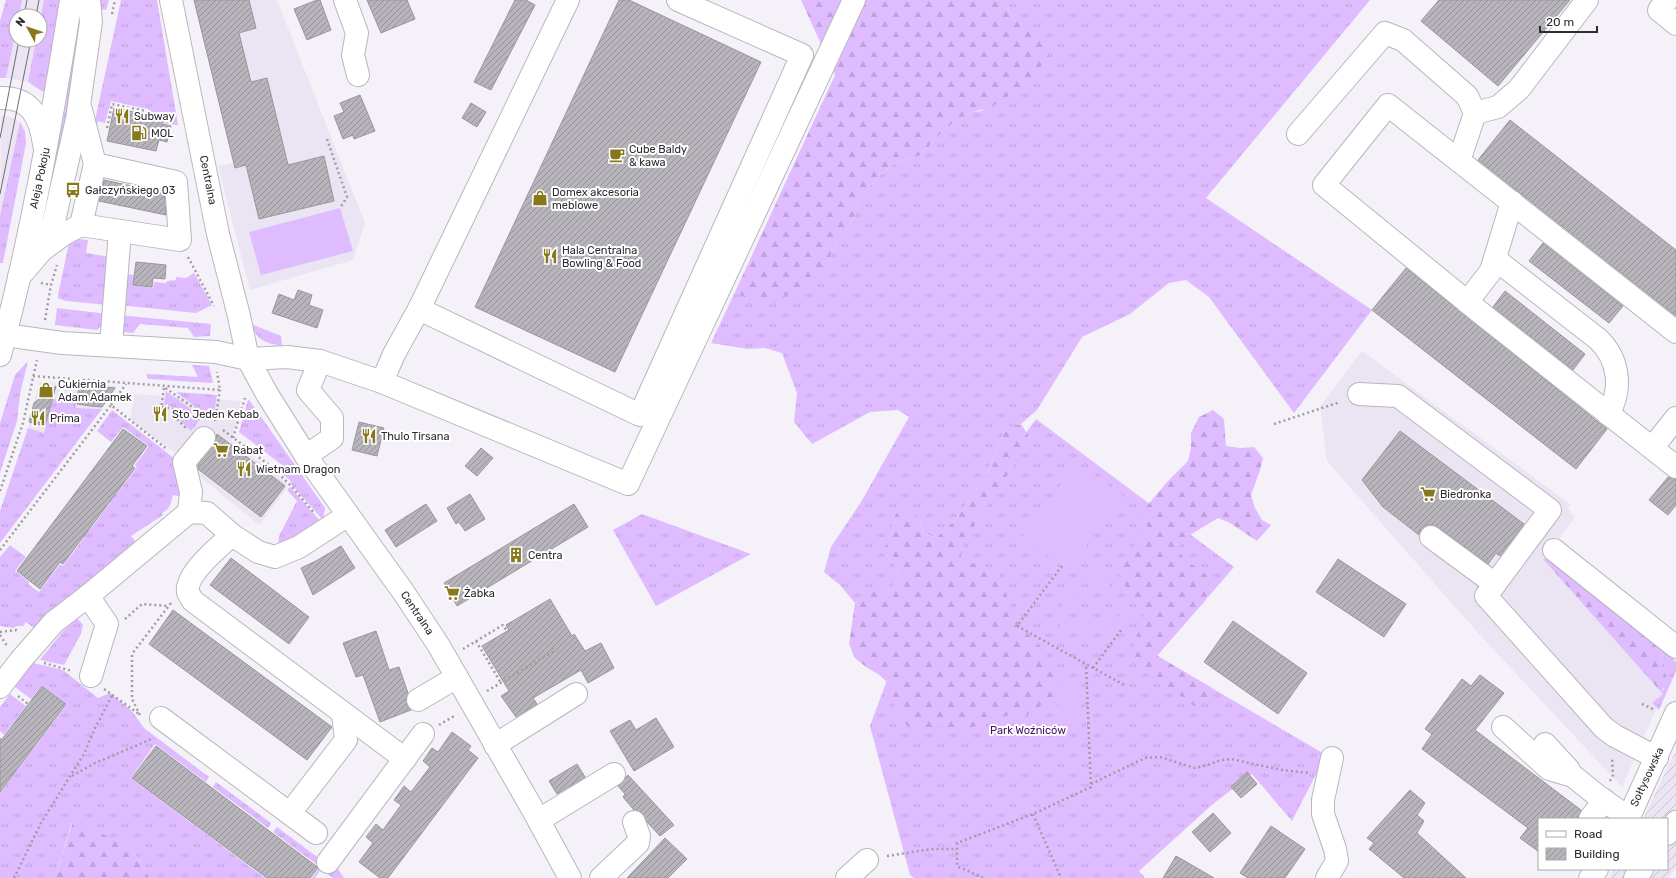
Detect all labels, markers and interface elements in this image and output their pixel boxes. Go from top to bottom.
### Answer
north arrow [8,8,48,48]
scale bar [1540,8,1597,34]
text: N [13,15,28,29]
text: 20 m [1546,15,1574,29]
restaurant icon: Subway [113,107,131,125]
place label: Subway [134,110,175,123]
fuel station icon: MOL [130,124,148,142]
place label: MOL [151,127,173,140]
place label: Cube Baldy & kawa [629,143,687,169]
street label: Aleja Pokoju [27,146,53,210]
cafe icon: Cube Baldy & kawa [608,146,626,164]
street label: Centralna [197,154,219,206]
bus stop icon: Gałczyńskiego 03 [64,181,82,199]
place label: Gałczyńskiego 03 [85,184,176,197]
place label: Domex akcesoria meblowe [552,186,639,212]
shop icon: Domex akcesoria meblowe [531,189,549,207]
place label: Hala Centralna Bowling & Food [562,244,641,270]
restaurant icon: Hala Centralna Bowling & Food [541,247,559,265]
place label: Cukiernia Adam Adamek [58,378,132,404]
shop icon: Cukiernia Adam Adamek [37,381,55,399]
restaurant icon: Sto Jeden Kebab [151,405,169,423]
place label: Sto Jeden Kebab [172,408,259,421]
restaurant icon: Prima [29,409,47,427]
place label: Prima [50,412,80,425]
restaurant icon: Thulo Tirsana [360,427,378,445]
place label: Thulo Tirsana [381,430,449,443]
supermarket icon: Rabat [212,441,230,459]
place label: Rabat [233,444,264,457]
restaurant icon: Wietnam Dragon [235,460,253,478]
place label: Wietnam Dragon [256,463,340,476]
supermarket icon: Biedronka [1419,485,1437,503]
place label: Biedronka [1440,488,1491,501]
building icon: Centra [507,546,525,564]
place label: Centra [528,549,563,562]
supermarket icon: Żabka [443,584,461,602]
place label: Żabka [464,586,495,600]
street label: Centralna [398,589,436,637]
park label: Park Woźniców [990,724,1066,737]
street label: Sołtysowska [1628,745,1666,809]
legend [1538,818,1668,870]
text: Road [1574,827,1602,841]
text: Building [1574,847,1620,861]

